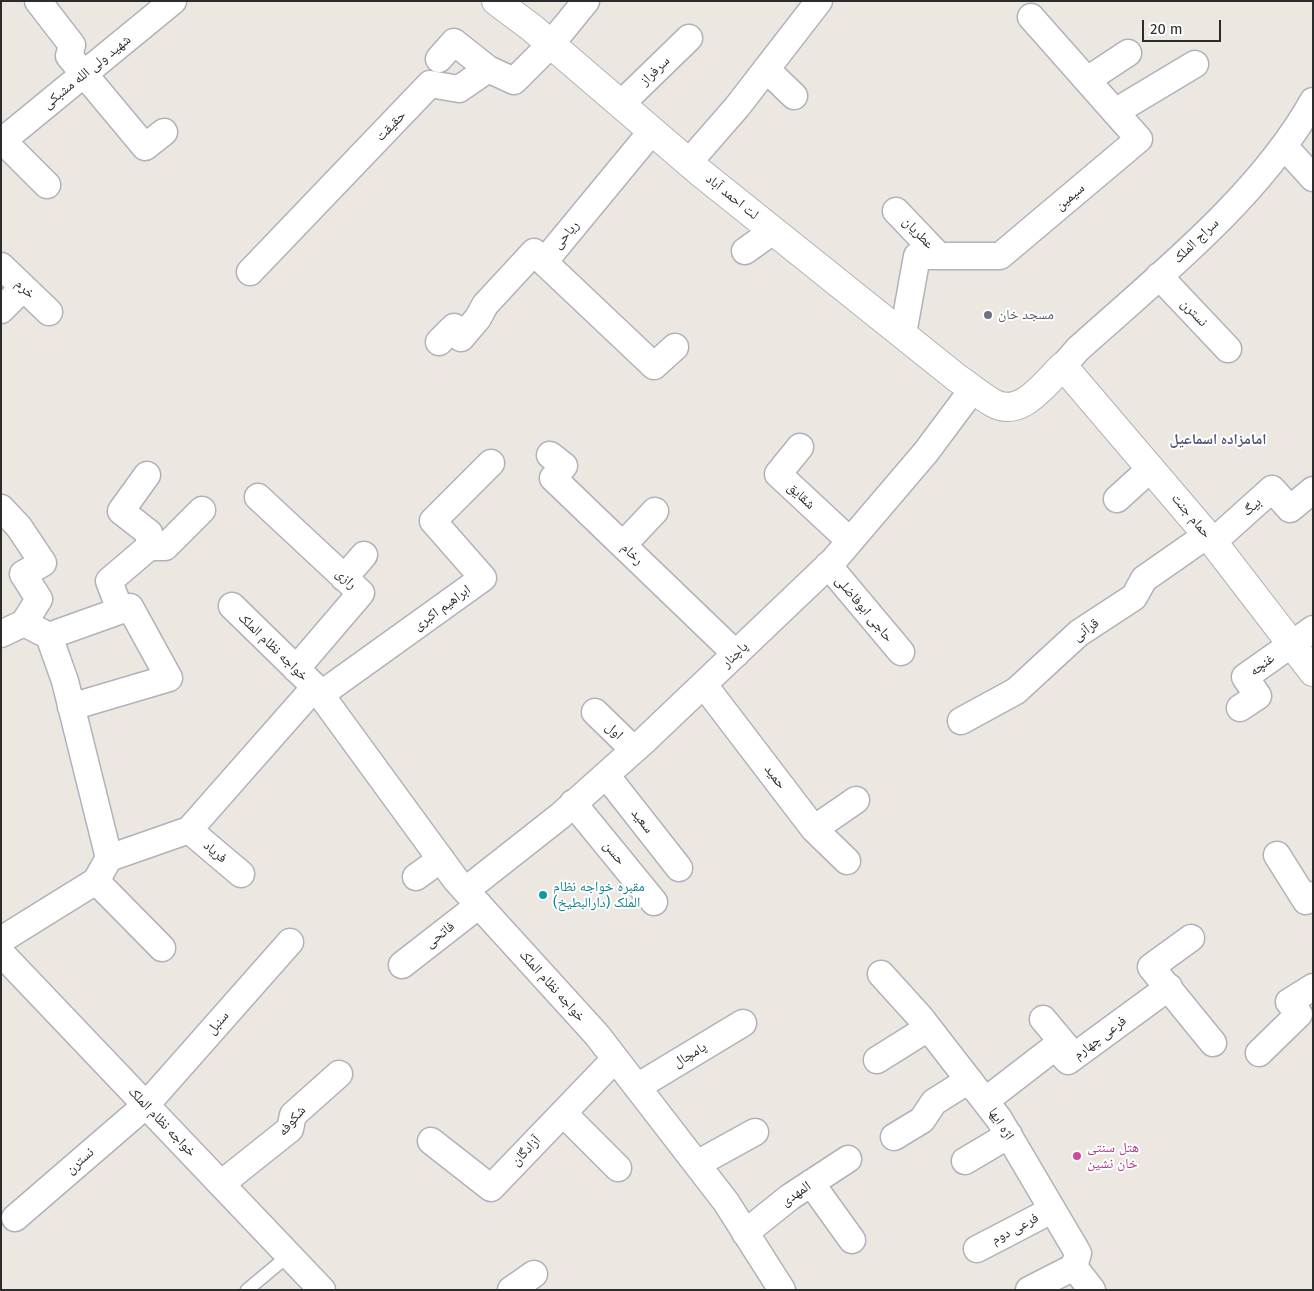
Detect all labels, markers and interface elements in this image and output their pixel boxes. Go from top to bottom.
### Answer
scale bar [1144,10,1223,42]
text: 20 m [1150,20,1183,38]
street label: شهید ولی الله مشبکی [40,31,134,113]
street label: سرفراز [637,53,673,89]
street label: حقیقت [372,107,410,145]
street label: لت احمد آباد [702,171,762,223]
street label: سیمین [1052,180,1088,214]
street label: عطریان [899,213,937,253]
street label: سراج الملک [1170,215,1222,267]
street label: ریاحی [549,217,583,253]
street label: خرم [11,276,39,302]
street label: نسترن [1177,296,1211,330]
place label: مسجد خان [998,307,1054,323]
marker: مسجد خان [982,309,994,321]
district label: امامزاده اسماعیل [1169,431,1267,449]
street label: شقایق [784,479,818,513]
street label: حمام جنت [1167,490,1215,542]
street label: بیگ [1239,494,1265,520]
street label: رخام [617,539,647,569]
street label: رازی [332,565,360,593]
street label: حاجی ابوفاضلی [831,572,897,646]
street label: ابراهیم اکبری [410,582,474,634]
street label: خواجه نظام الملک [234,609,312,685]
street label: قرآنی [1070,615,1102,645]
street label: پاچنار [718,638,752,672]
street label: غنچه [1246,650,1278,680]
street label: اول [602,719,626,743]
street label: حمید [760,761,790,793]
street label: سعید [627,805,657,837]
street label: فریاد [200,837,230,867]
street label: حسن [599,837,629,869]
place label: مقبره خواجه نظام الملک (دارالبطیخ) [553,879,645,912]
marker: مقبره خواجه نظام الملک (دارالبطیخ) [537,889,549,901]
street label: فاتحی [422,918,458,952]
street label: خواجه نظام الملک [515,947,589,1025]
street label: سنبل [203,1008,233,1038]
street label: فرعی چهارم [1070,1013,1130,1063]
street label: پامچال [670,1039,710,1071]
street label: خواجه نظام الملک [124,1083,200,1161]
street label: شکوفه [275,1102,309,1140]
street label: اژه ایها [984,1105,1018,1143]
street label: آزادگان [508,1132,544,1170]
place label: هتل سنتی خان نشین [1087,1140,1139,1172]
street label: نسترن [62,1144,98,1178]
marker: هتل سنتی خان نشین [1071,1150,1083,1162]
street label: المهدی [778,1178,814,1210]
street label: فرعی دوم [988,1210,1042,1248]

